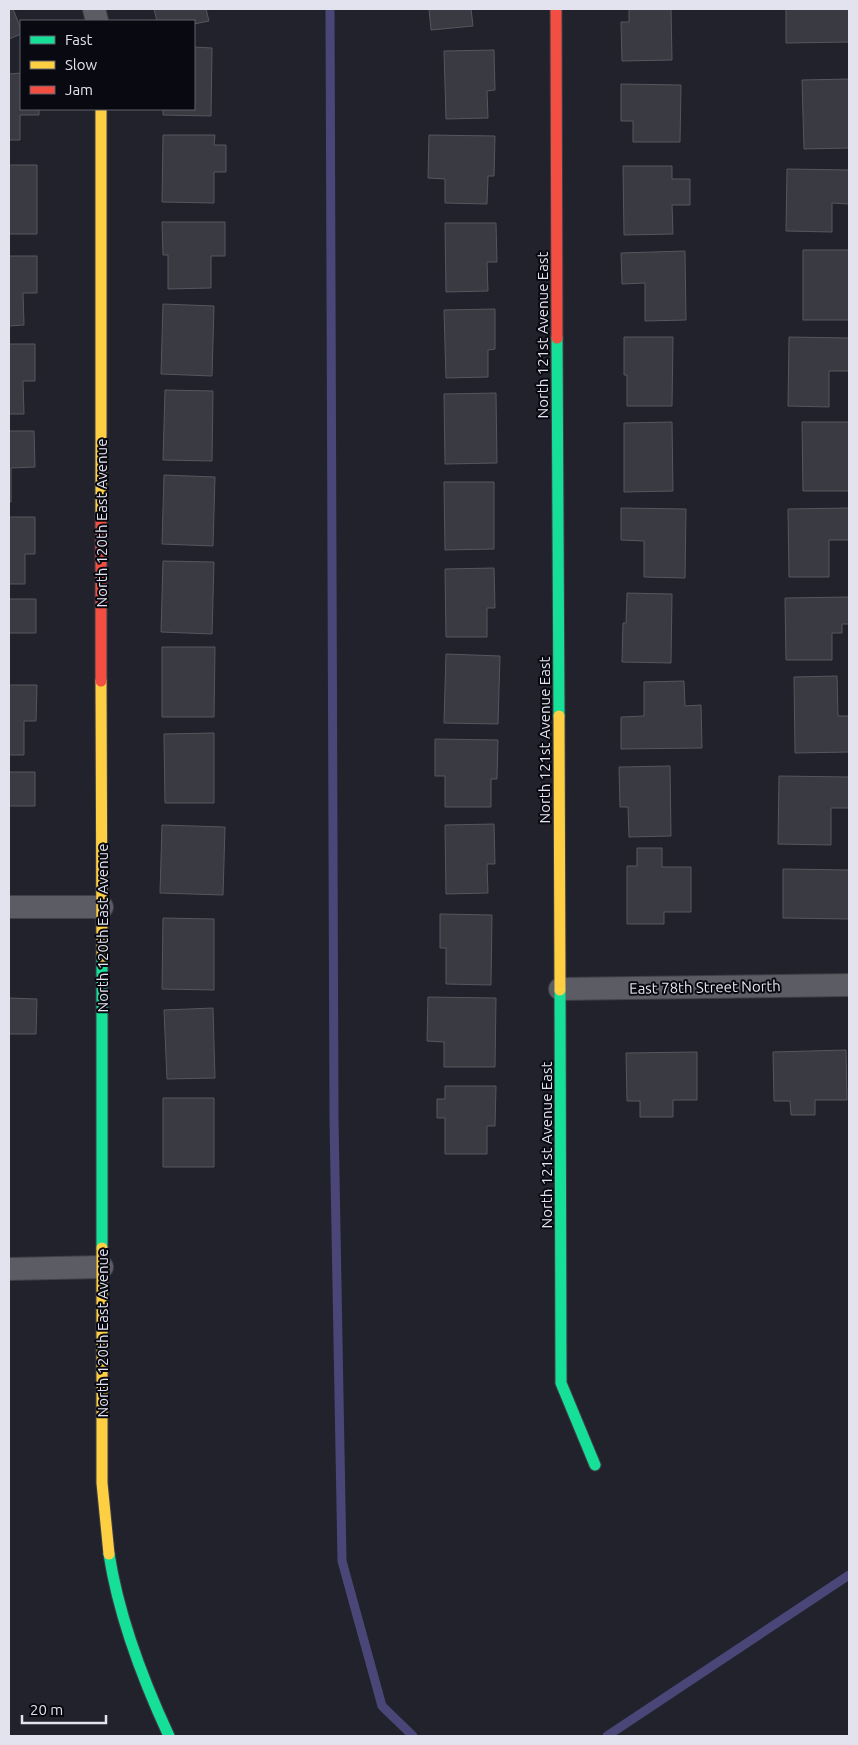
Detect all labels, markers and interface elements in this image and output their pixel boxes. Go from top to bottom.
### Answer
legend [20,20,195,110]
text: Fast [65,31,93,48]
text: Slow [65,56,98,73]
text: Jam [65,81,93,98]
street label: North 121st Avenue East [534,252,551,418]
street label: North 120th East Avenue [93,439,110,607]
street label: North 121st Avenue East [536,657,553,823]
street label: North 120th East Avenue [94,844,111,1012]
street label: East 78th Street North [629,977,781,997]
street label: North 121st Avenue East [538,1062,555,1228]
street label: North 120th East Avenue [94,1249,111,1417]
scale bar [22,1692,106,1724]
text: 20 m [30,1701,63,1718]

